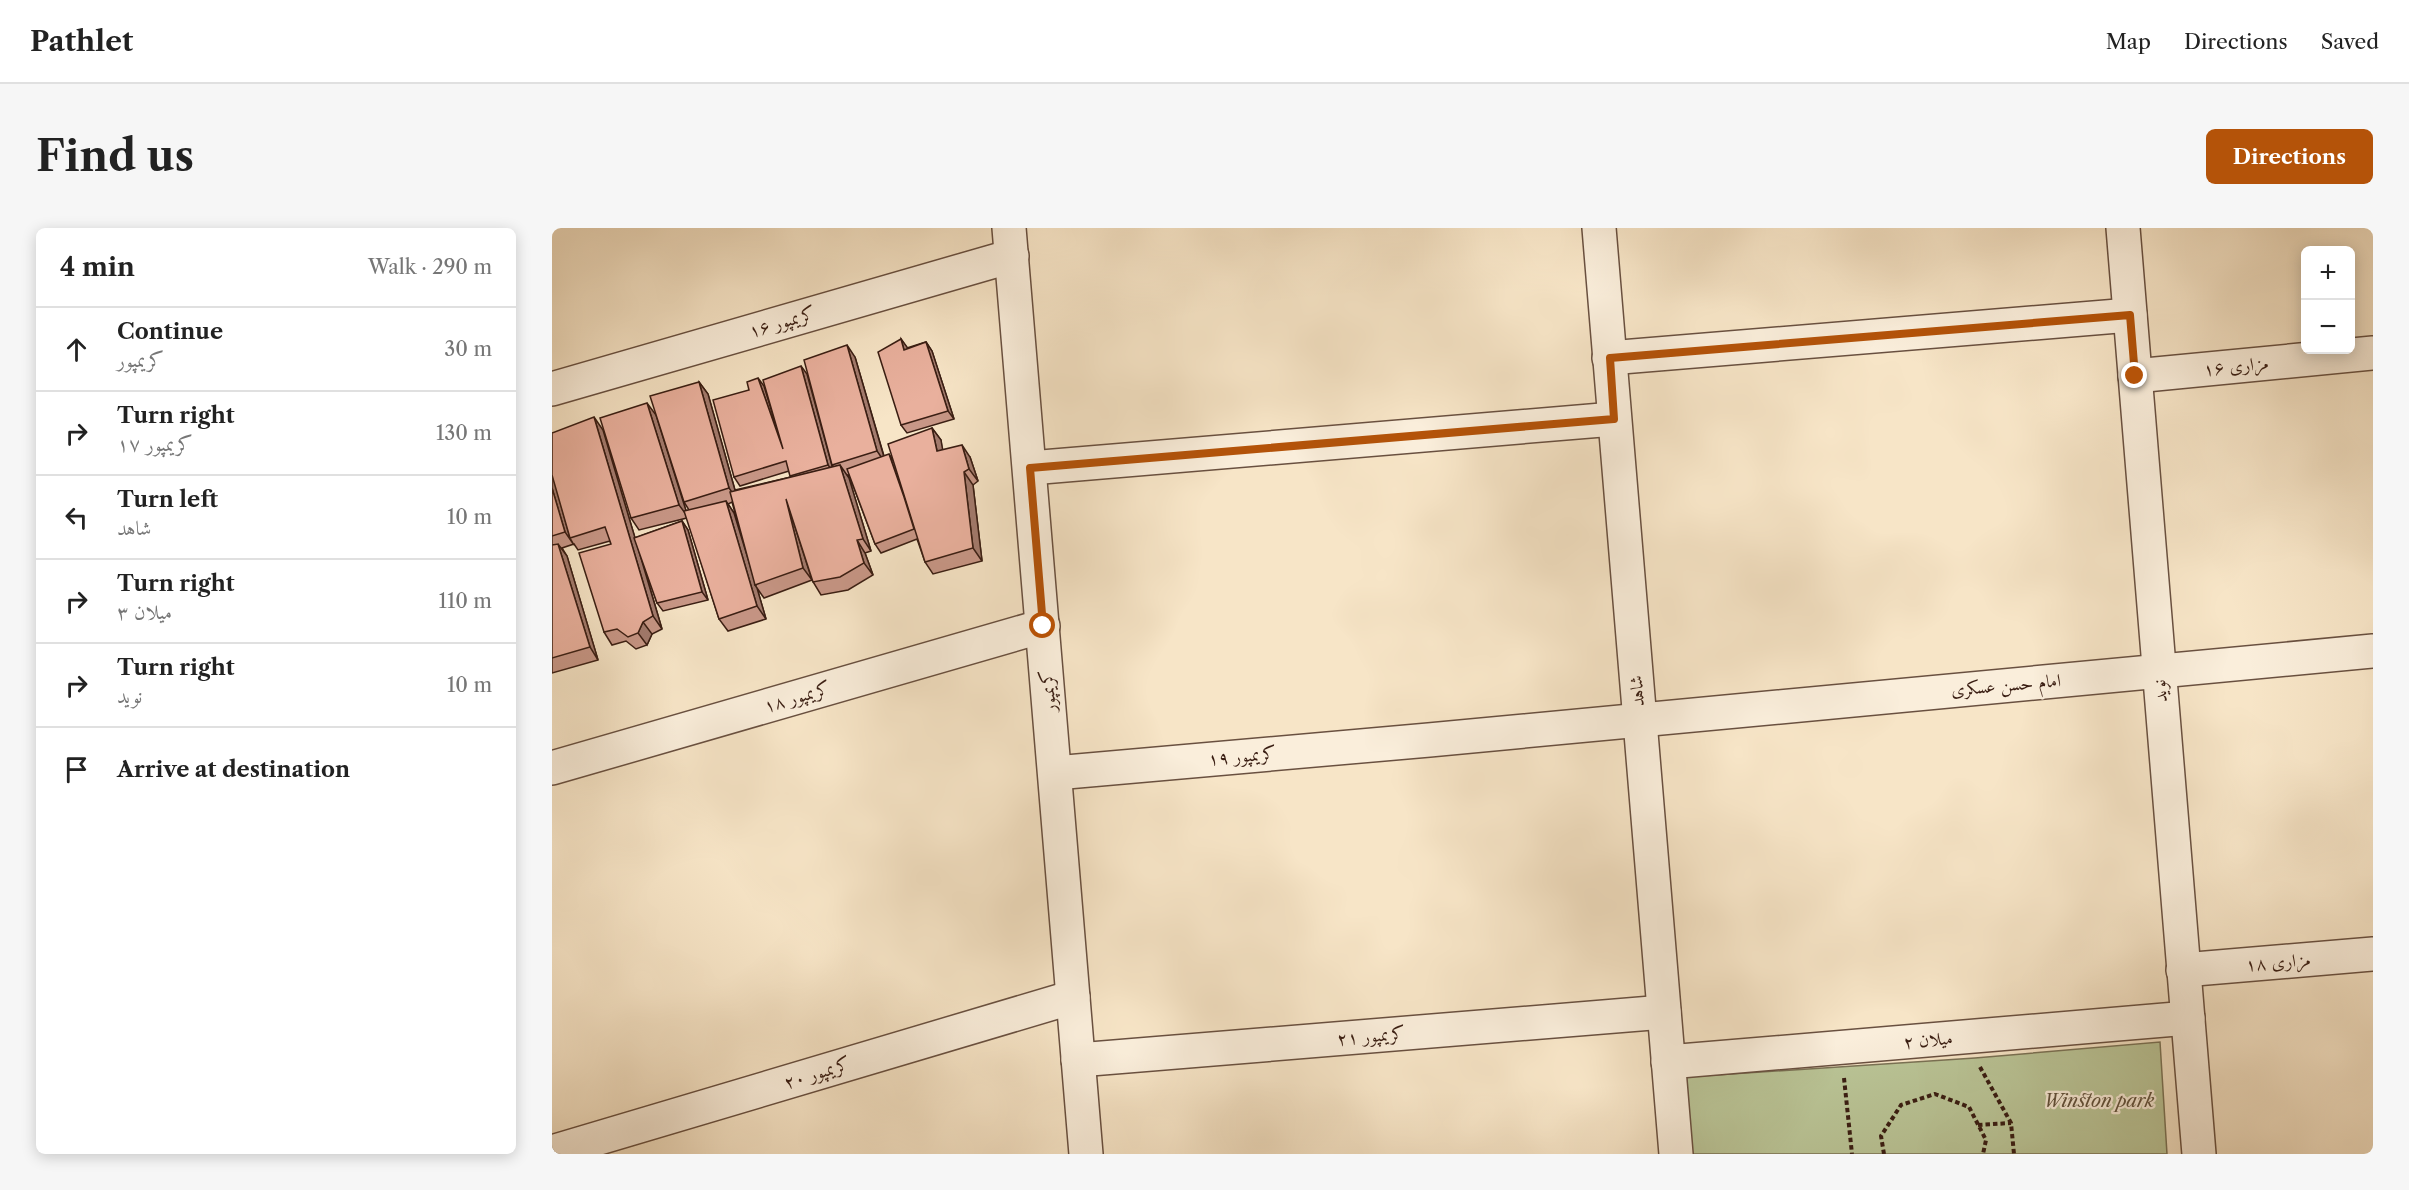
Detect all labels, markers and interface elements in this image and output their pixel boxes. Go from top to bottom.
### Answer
text: Pathlet [30,24,133,58]
text: Map [2106,29,2151,54]
text: Directions [2184,29,2288,54]
text: Saved [2321,29,2379,54]
button: Directions [2206,129,2373,184]
text: Find us [36,130,194,182]
map controls [2301,246,2355,354]
button: + [2301,246,2355,300]
text: 4 min [60,251,135,283]
text: Walk · 290 m [368,255,492,279]
button: − [2301,300,2355,354]
street label: کریمپور ۱۶ [746,302,818,343]
text: Continue [117,318,223,345]
icon: ahead [60,333,93,366]
text: 30 m [444,337,492,361]
text: کریمپور [117,348,164,372]
street label: مزاری ۱۶ [2202,352,2270,382]
route end [2121,362,2147,388]
text: Turn right [117,402,235,429]
icon: right [60,417,93,450]
text: 130 m [436,421,492,445]
text: کریمپور ۱۷ [117,432,193,456]
text: Turn left [117,486,218,513]
icon: left [60,501,93,534]
text: 10 m [447,505,492,529]
text: شاهد [117,516,151,540]
text: Turn right [117,570,235,597]
icon: right [60,585,93,618]
text: 110 m [439,589,492,613]
text: میلان ۳ [117,600,172,624]
route start [1029,612,1055,638]
text: Turn right [117,654,235,681]
icon: right [60,669,93,702]
street label: کریمپور [1035,669,1062,715]
street label: امام حسن عسکری [1950,669,2062,706]
text: 10 m [447,673,492,697]
street label: شاهد [1625,675,1649,707]
street label: کریمپور ۱۸ [761,677,833,718]
street label: نوید [2148,679,2172,703]
text: نوید [117,684,142,708]
street label: کریمپور ۱۹ [1207,742,1277,771]
icon: arrive [60,753,93,786]
text: Arrive at destination [117,756,350,783]
street label: مزاری ۱۸ [2244,948,2312,978]
street label: کریمپور ۲۱ [1336,1022,1406,1051]
street label: میلان ۲ [1902,1027,1954,1053]
street label: کریمپور ۲۰ [781,1053,853,1094]
park label: Winston park [2044,1090,2155,1112]

